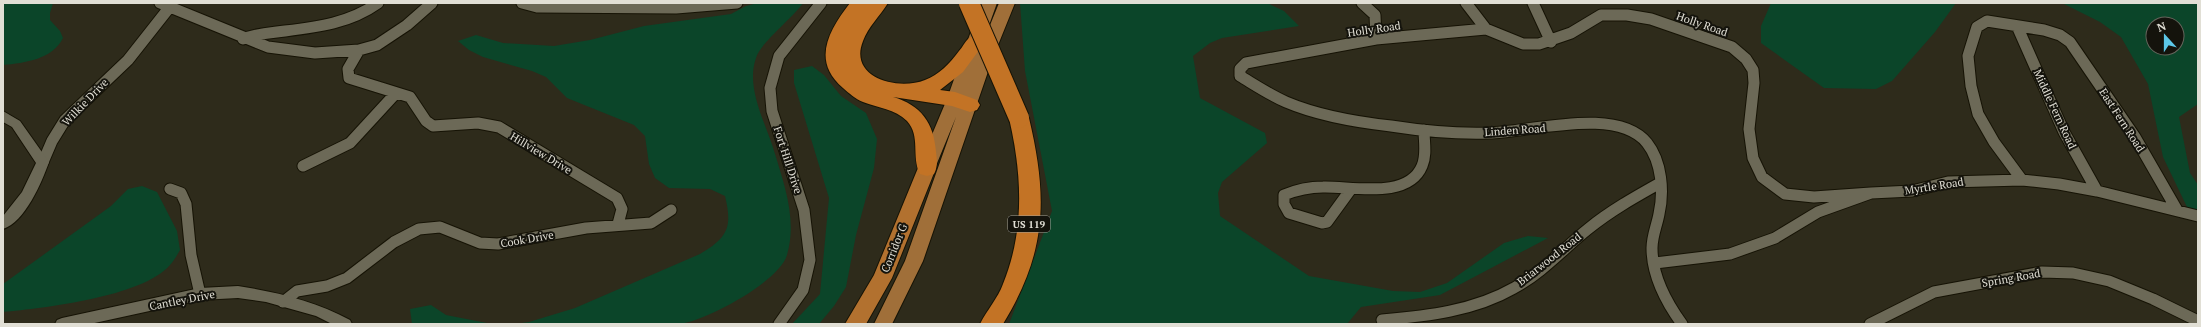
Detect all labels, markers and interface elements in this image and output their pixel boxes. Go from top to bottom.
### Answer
street label: Holly Road [1674,9,1730,39]
north arrow [2145,16,2185,56]
street label: Holly Road [1347,18,1401,40]
text: N [2155,18,2168,35]
street label: Middle Fern Road [2030,67,2080,151]
street label: Wilkie Drive [59,75,111,129]
street label: East Fern Road [2096,86,2148,154]
street label: Linden Road [1484,121,1546,139]
street label: Fort Hill Drive [771,125,806,196]
street label: Hillview Drive [508,129,575,177]
street label: Myrtle Road [1904,174,1964,198]
road number: US 119 [1008,216,1050,232]
street label: Corridor G [878,221,910,274]
street label: Cook Drive [499,227,555,251]
street label: Briarwood Road [1514,230,1584,288]
street label: Spring Road [1981,266,2041,290]
street label: Cantley Drive [148,287,216,313]

